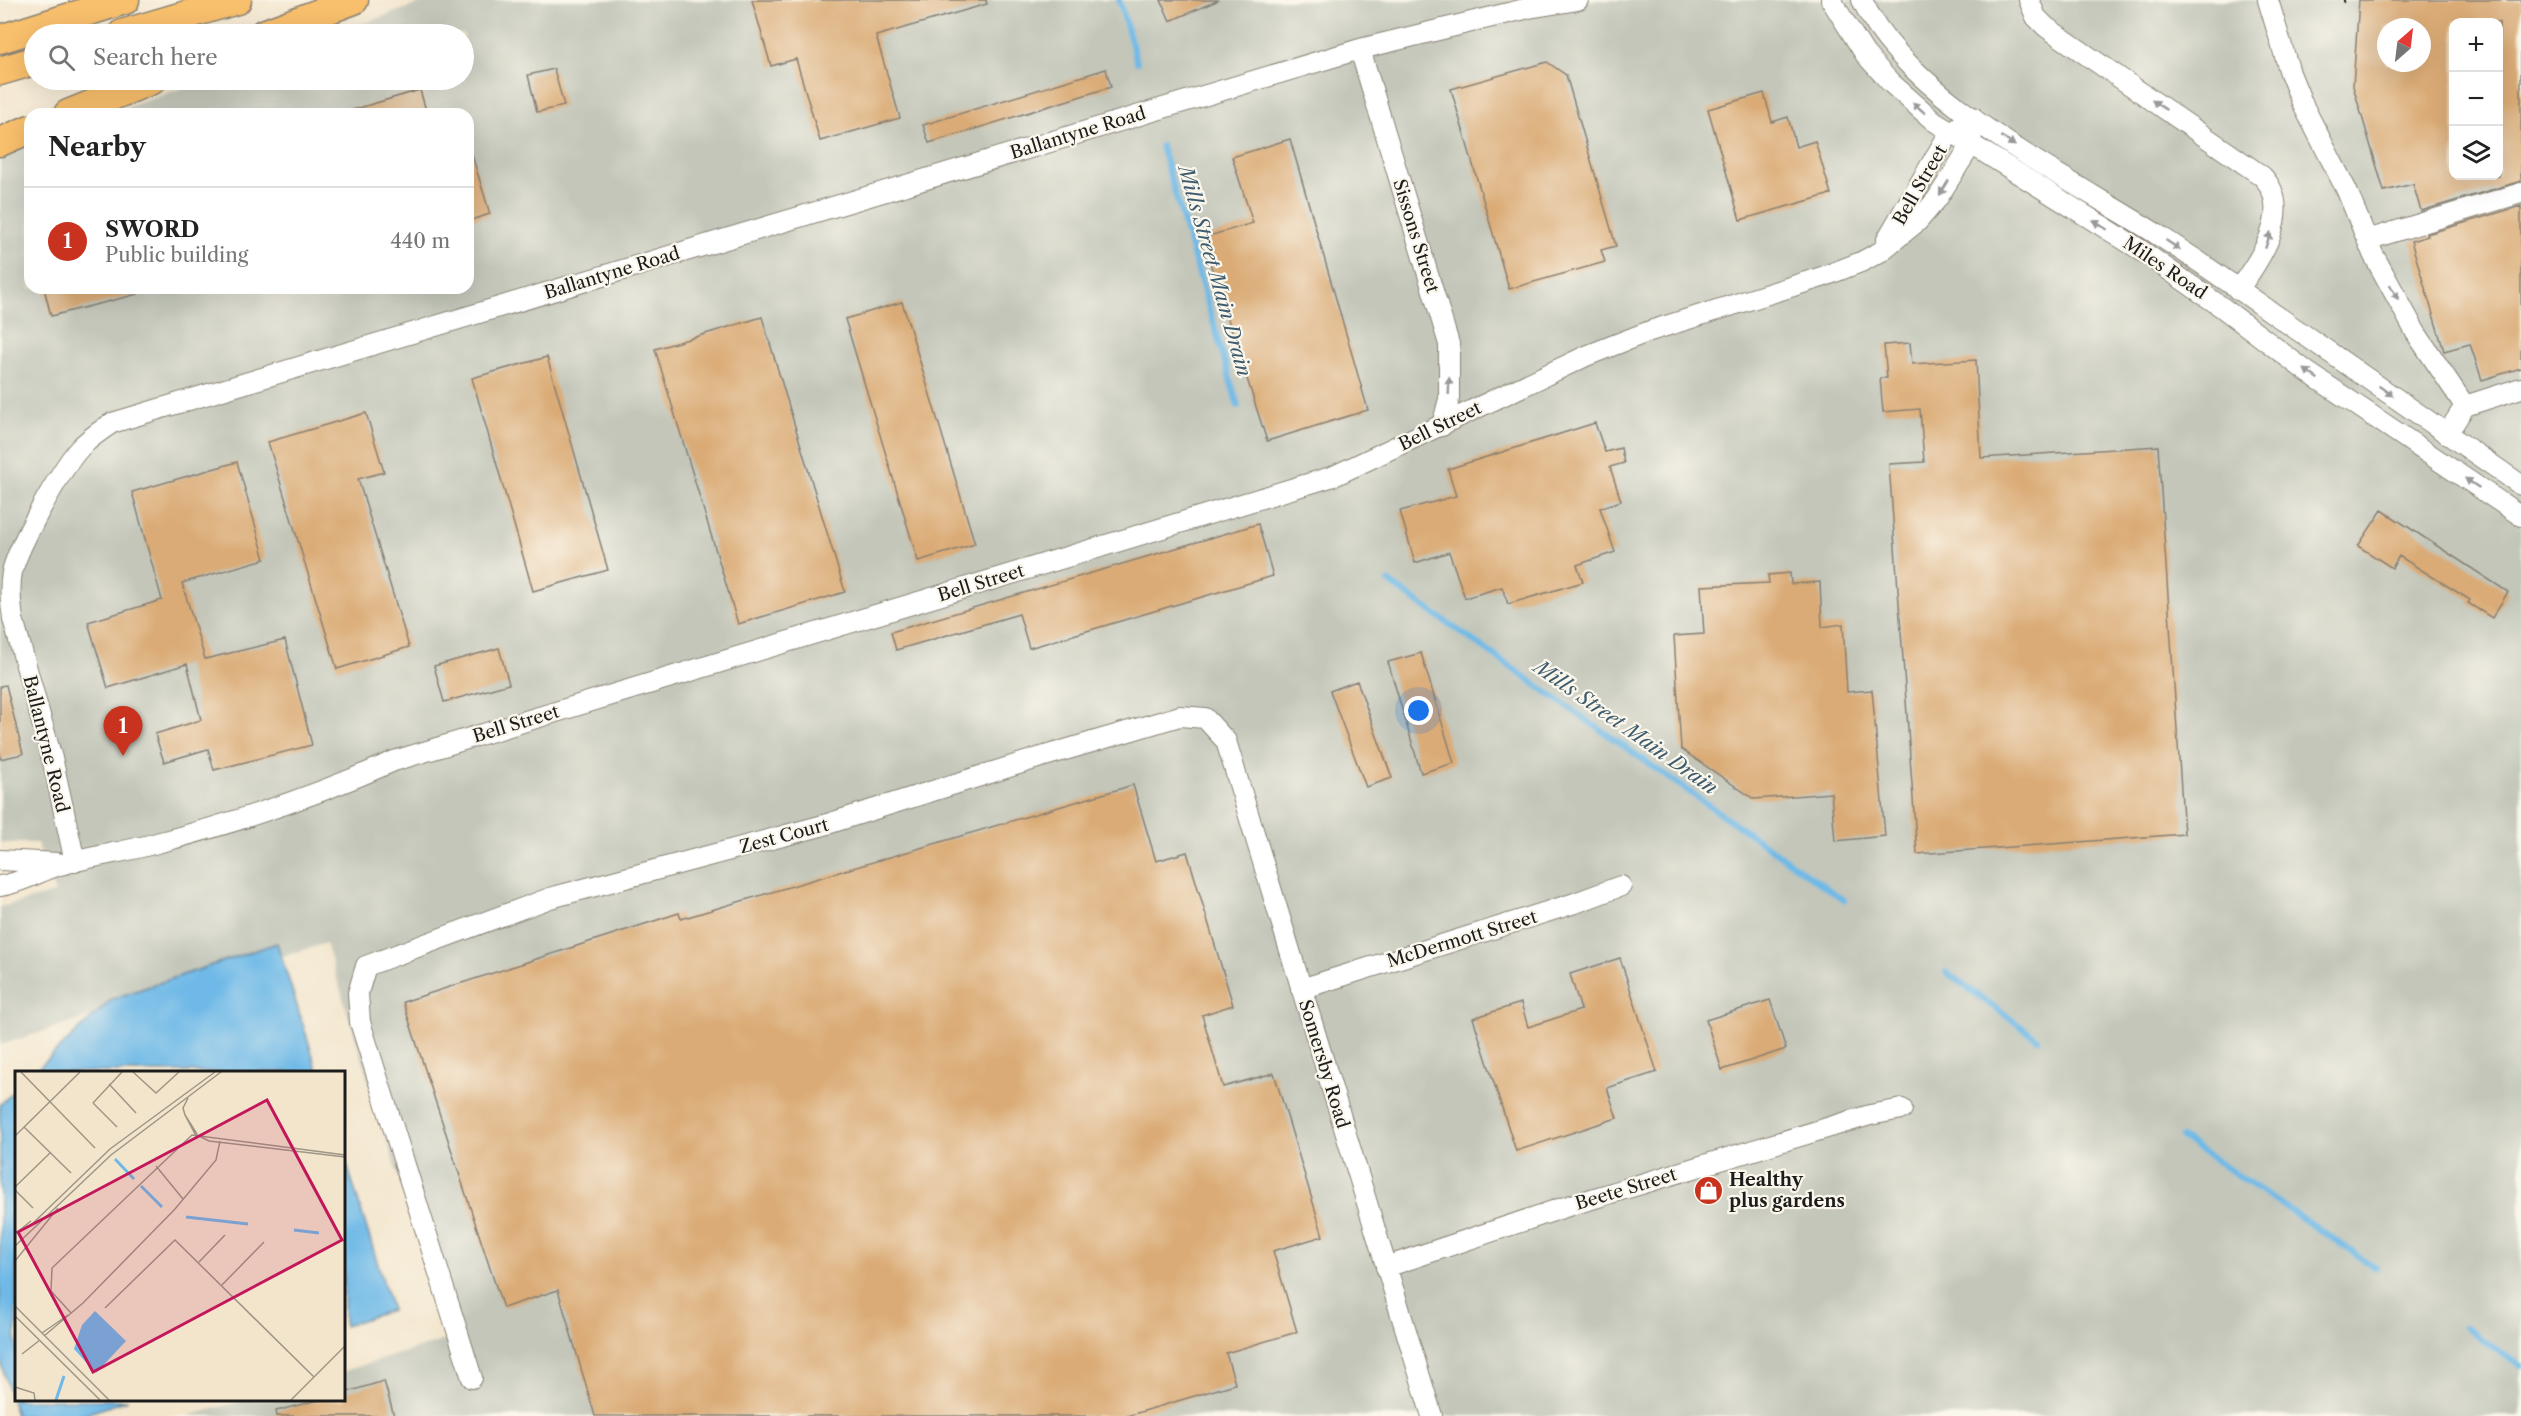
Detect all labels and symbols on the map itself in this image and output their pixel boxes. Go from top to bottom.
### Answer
north arrow [2377,18,2431,72]
one-way arrow [2151,100,2167,111]
street label: Ballantyne Road [1008,102,1148,164]
one-way arrow [1912,102,1927,115]
one-way arrow [2000,135,2016,147]
street label: Bell Street [1888,140,1952,229]
water label: Mills Street Main Drain [1173,161,1257,379]
street label: Sissons Street [1388,176,1444,296]
one-way arrow [1938,180,1949,197]
one-way arrow [2092,220,2108,231]
one-way arrow [2264,231,2274,249]
street label: Miles Road [2119,232,2211,304]
one-way arrow [2165,239,2181,250]
street label: Ballantyne Road [542,242,682,304]
one-way arrow [2389,284,2399,301]
one-way arrow [2303,368,2319,380]
one-way arrow [1445,376,1454,395]
one-way arrow [2377,385,2393,397]
street label: Bell Street [1395,396,1485,455]
one-way arrow [2465,477,2481,489]
street label: Bell Street [935,559,1027,607]
water label: Mills Street Main Drain [1528,653,1722,799]
street label: Ballantyne Road [18,673,74,815]
your location [1404,696,1433,725]
street label: Bell Street [470,700,562,748]
pin: 1 [104,706,142,756]
street label: Zest Court [737,813,831,858]
street label: McDermott Street [1384,906,1540,972]
street label: Somersby Road [1294,997,1354,1131]
inset map [15,1071,345,1401]
street label: Beete Street [1573,1163,1680,1215]
place label: Healthy plus gardens [1729,1169,1845,1212]
shop icon: Healthy plus gardens [1692,1174,1724,1206]

